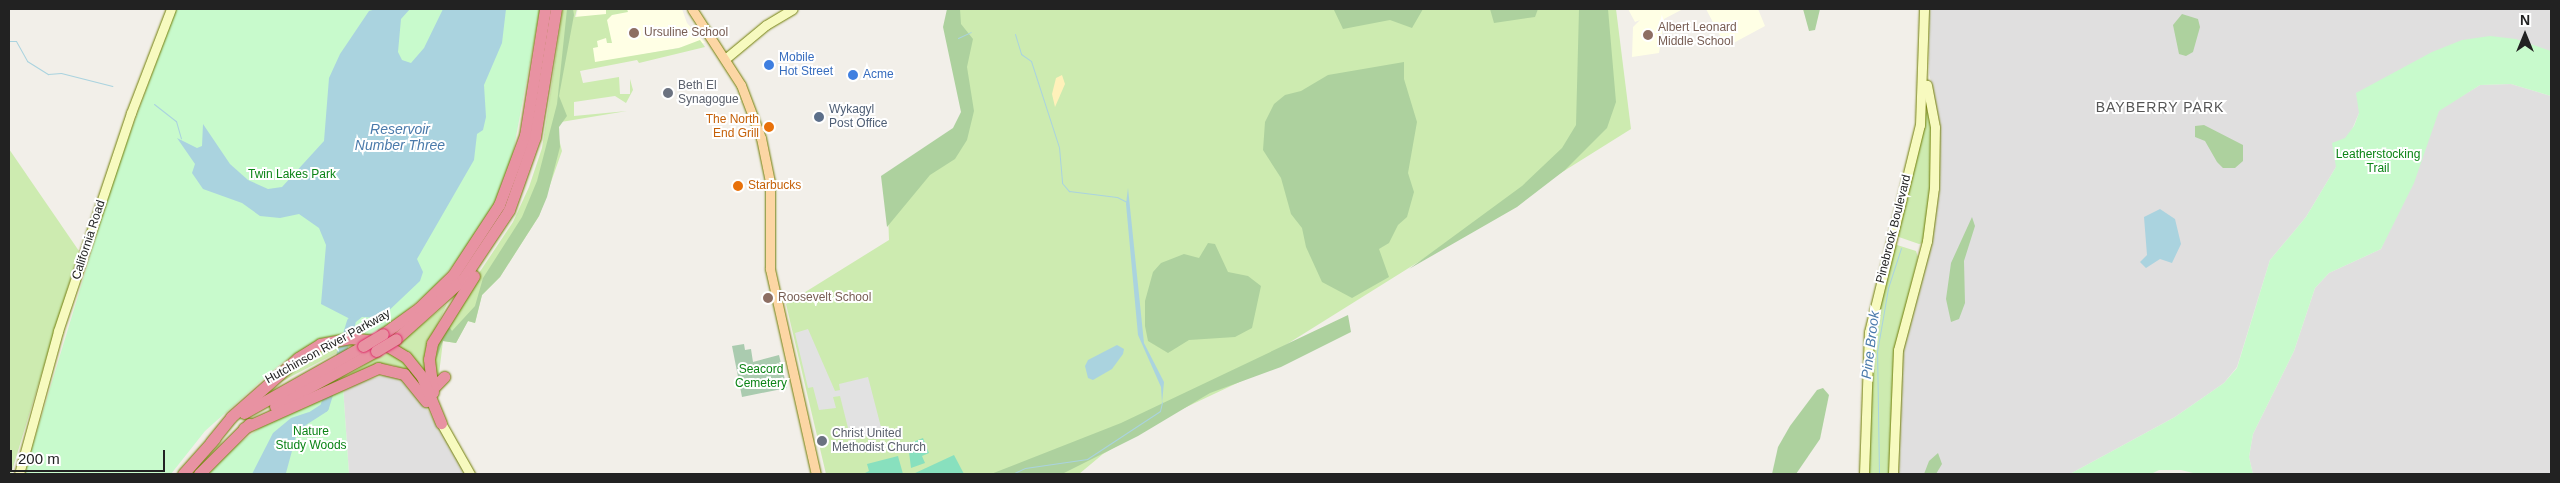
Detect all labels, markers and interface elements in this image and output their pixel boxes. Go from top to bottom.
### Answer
north arrow [2500,10,2550,60]
text: N [2520,12,2530,28]
place label: Albert Leonard Middle School [1658,21,1737,49]
place label: Ursuline School [644,26,728,40]
marker: Ursuline School [628,27,640,39]
marker: Albert Leonard Middle School [1642,29,1654,41]
place label: Mobile Hot Street [779,51,833,79]
marker: Mobile Hot Street [763,59,775,71]
place label: Acme [863,68,894,82]
marker: Acme [847,69,859,81]
place label: Beth El Synagogue [678,79,739,107]
marker: Beth El Synagogue [662,87,674,99]
district label: BAYBERRY PARK [2094,99,2226,115]
place label: Wykagyl Post Office [829,103,887,131]
marker: Wykagyl Post Office [813,111,825,123]
place label: The North End Grill [706,113,759,141]
water label: Reservoir Number Three [355,121,445,154]
marker: The North End Grill [763,121,775,133]
park label: Leatherstocking Trail [2336,148,2420,176]
park label: Twin Lakes Park [248,168,336,182]
street label: Pinebrook Boulevard [1874,173,1914,285]
place label: Starbucks [748,179,801,193]
marker: Starbucks [732,180,744,192]
street label: California Road [69,198,109,282]
place label: Roosevelt School [778,291,871,305]
marker: Roosevelt School [762,292,774,304]
street label: Hutchinson River Parkway [263,307,393,387]
water label: Pine Brook [1857,310,1883,380]
park label: Seacord Cemetery [735,363,787,391]
park label: Nature Study Woods [275,425,347,453]
place label: Christ United Methodist Church [832,427,926,455]
marker: Christ United Methodist Church [816,435,828,447]
scale bar [12,440,168,472]
text: 200 m [18,450,60,467]

